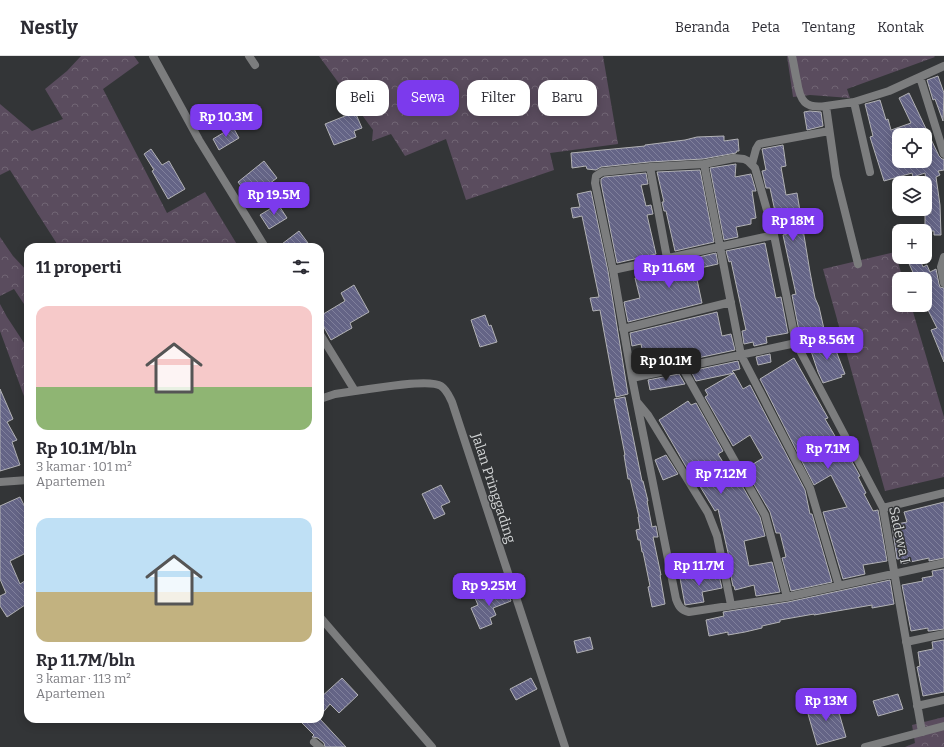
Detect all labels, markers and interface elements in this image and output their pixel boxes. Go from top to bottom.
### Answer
text: Nestly [20,16,78,39]
text: Beranda [675,19,730,36]
text: Peta [752,19,780,36]
text: Tentang [802,19,855,36]
text: Kontak [877,19,924,36]
chip: Beli [336,80,389,116]
chip: Sewa [397,80,459,116]
chip: Filter [467,80,530,116]
chip: Baru [538,80,597,116]
pin: Rp 10.3M [185,104,267,138]
text: Rp 10.3M [199,109,253,124]
map controls [892,128,932,312]
button: locate [892,128,932,168]
button: layers [892,176,932,216]
pin: Rp 19.5M [233,182,315,216]
text: Rp 19.5M [248,187,300,202]
pin: Rp 18M [760,208,826,242]
text: Rp 18M [771,213,815,228]
button: + [892,224,932,264]
pin: Rp 11.6M [628,255,710,289]
icon: filters [290,256,312,278]
text: 11 properti [36,257,121,278]
text: Rp 11.6M [643,260,695,275]
button: − [892,272,932,312]
pin: Rp 8.56M [786,327,868,361]
icon: home [138,332,210,404]
text: Rp 8.56M [799,332,855,347]
pin: Rp 10.1M [625,348,707,382]
text: Rp 10.1M [640,353,692,368]
street label: Jalan Pringgading [467,430,519,546]
pin: Rp 7.1M [791,436,865,470]
text: Rp 10.1M/bln [36,438,136,459]
text: Rp 7.1M [806,441,850,456]
text: 3 kamar · 101 m² [36,459,132,474]
pin: Rp 7.12M [680,461,762,495]
text: Rp 7.12M [695,466,747,481]
text: Apartemen [36,474,105,489]
street label: Sadewa I [885,505,914,565]
icon: home [138,544,210,616]
pin: Rp 11.7M [658,553,740,587]
text: Rp 11.7M [674,558,724,573]
pin: Rp 9.25M [448,573,530,607]
text: Rp 9.25M [462,578,516,593]
text: Rp 11.7M/bln [36,650,135,671]
text: 3 kamar · 113 m² [36,671,131,686]
text: Apartemen [36,686,105,701]
pin: Rp 13M [793,688,859,722]
text: Rp 13M [805,693,848,708]

